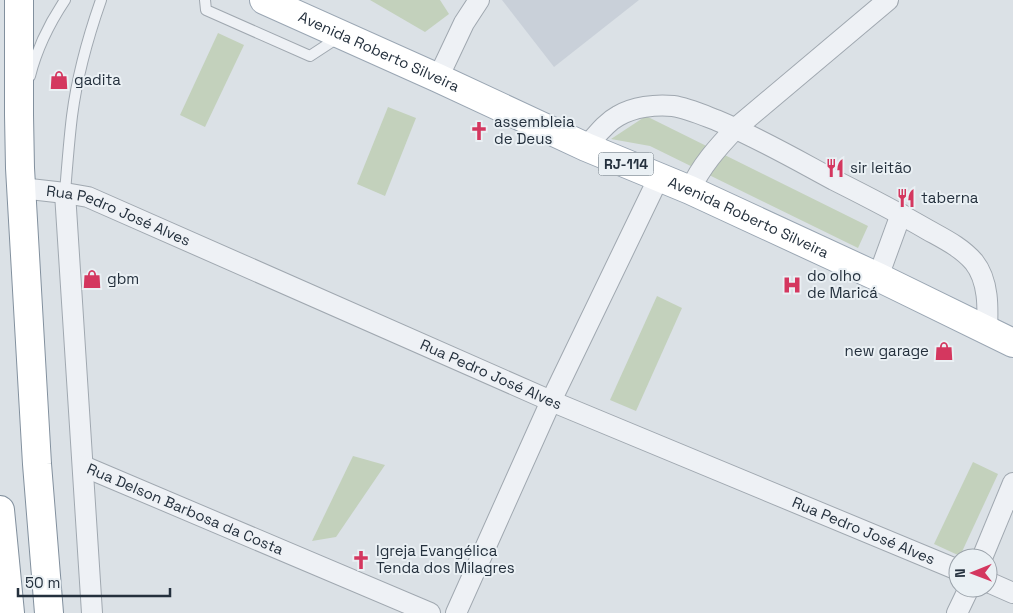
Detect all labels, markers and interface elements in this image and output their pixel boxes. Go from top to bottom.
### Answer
street label: Avenida Roberto Silveira [296,7,463,96]
shop icon: gadita [48,69,70,91]
place label: gadita [74,70,121,89]
place label: assembleia de Deus [494,112,575,148]
church icon: assembleia de Deus [468,120,490,142]
road number: RJ-114 [598,152,654,175]
restaurant icon: sir leitão [824,157,846,179]
place label: sir leitão [850,158,912,177]
street label: Avenida Roberto Silveira [665,172,832,262]
street label: Rua Pedro José Alves [45,181,194,250]
restaurant icon: taberna [895,187,917,209]
place label: taberna [921,188,979,207]
place label: do olho de Maricá [807,266,878,302]
shop icon: gbm [81,268,103,290]
place label: gbm [107,269,139,288]
hospital icon: do olho de Maricá [781,274,803,296]
street label: Rua Pedro José Alves [417,335,565,414]
shop icon: new garage [933,340,955,362]
place label: new garage [845,341,929,360]
street label: Rua Delson Barbosa da Costa [84,459,287,559]
street label: Rua Pedro José Alves [789,492,938,568]
place label: Igreja Evangélica Tenda dos Milagres [376,541,515,577]
north arrow [948,548,998,598]
church icon: Igreja Evangélica Tenda dos Milagres [350,549,372,571]
scale bar [18,566,170,598]
text: N [951,568,969,578]
text: 50 m [25,573,60,592]

